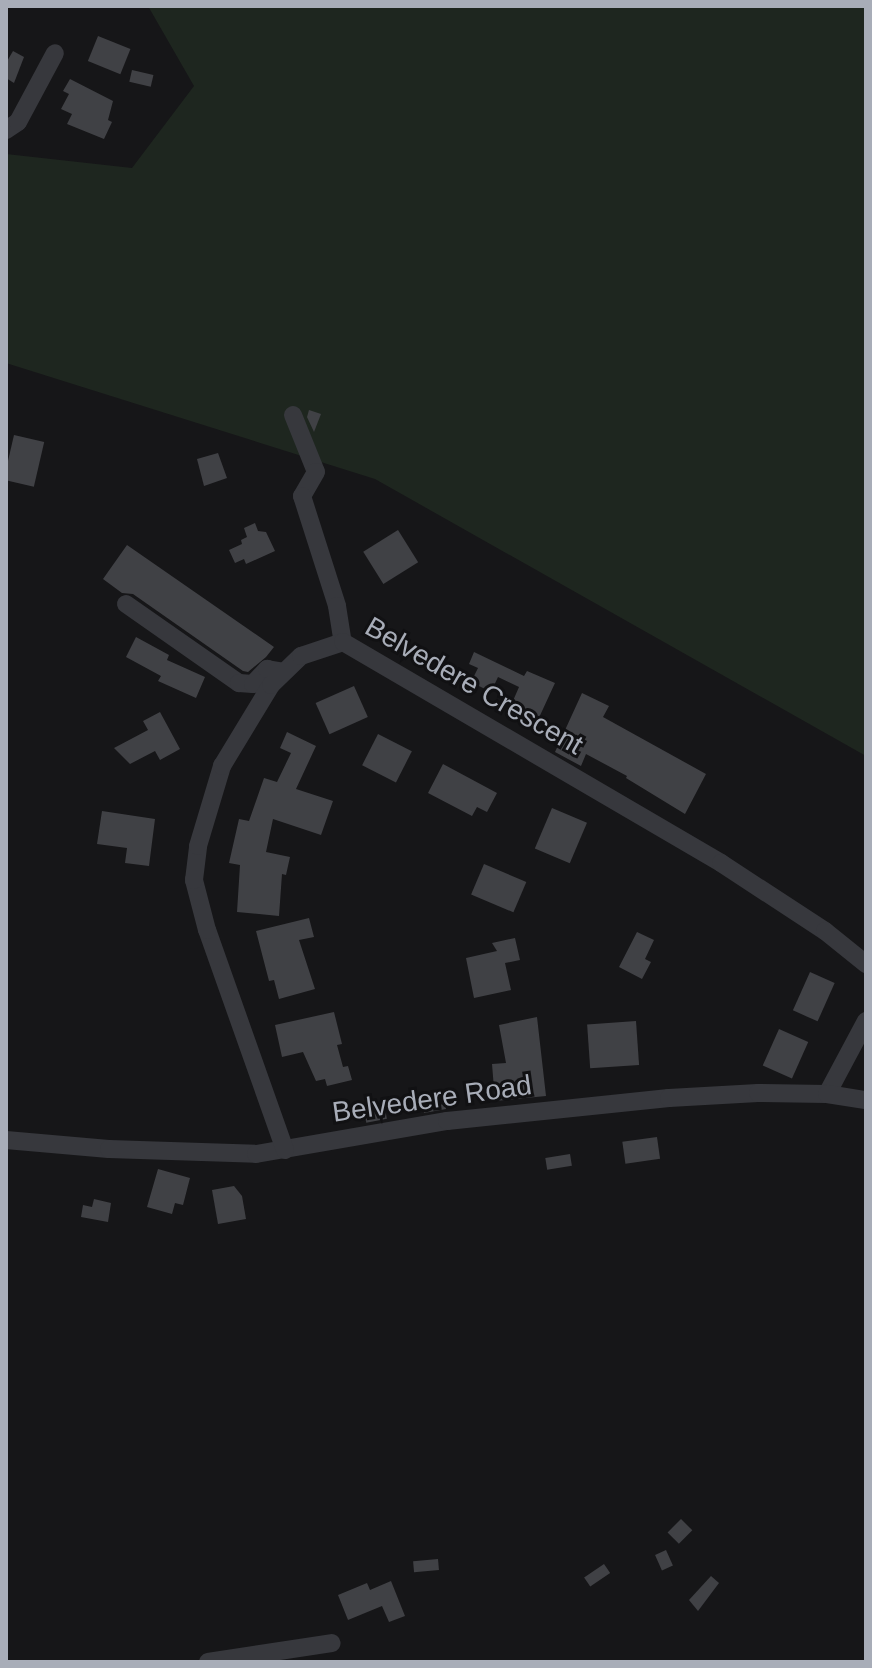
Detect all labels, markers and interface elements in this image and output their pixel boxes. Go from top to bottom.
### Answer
street label: Belvedere Crescent [359,610,589,762]
street label: Belvedere Road [330,1068,534,1130]

